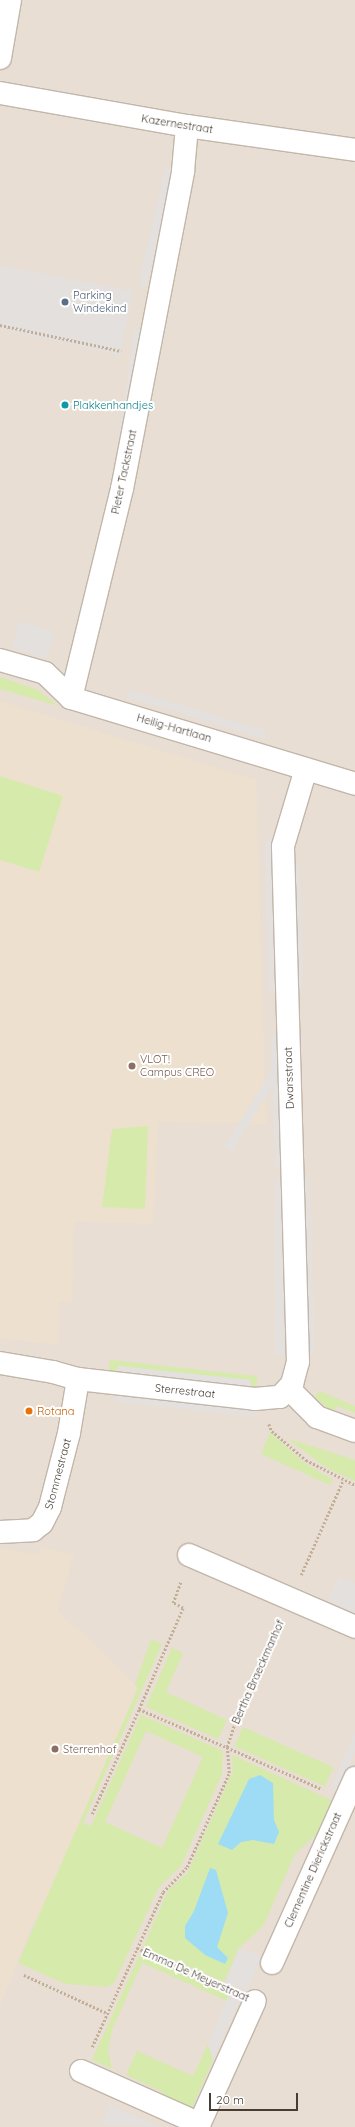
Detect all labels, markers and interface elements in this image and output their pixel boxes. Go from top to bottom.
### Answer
street label: Kazernestraat [140,112,214,136]
place label: Parking Windekind [73,289,126,315]
marker: Parking Windekind [60,297,70,307]
place label: Plakkenhandjes [73,398,153,412]
marker: Plakkenhandjes [60,400,70,410]
street label: Pieter Tackstraat [109,428,139,516]
street label: Heilig-Hartlaan [135,711,213,745]
street label: Dwarsstraat [281,1047,297,1109]
place label: VLOT! Campus CREO [140,1053,214,1079]
marker: VLOT! Campus CREO [127,1061,137,1071]
street label: Sterrestraat [154,1381,216,1401]
place label: Rotana [37,1404,74,1418]
marker: Rotana [24,1406,34,1416]
street label: Stommestraat [42,1437,74,1511]
street label: Bertha Braeckmanhof [229,1618,287,1726]
place label: Sterrenhof [63,1742,117,1756]
marker: Sterrenhof [50,1744,60,1754]
street label: Clementine Dierickstraat [282,1810,344,1930]
street label: Emma De Meyerstraat [141,1946,251,2004]
scale bar [211,2085,300,2111]
text: 20 m [216,2092,244,2107]

